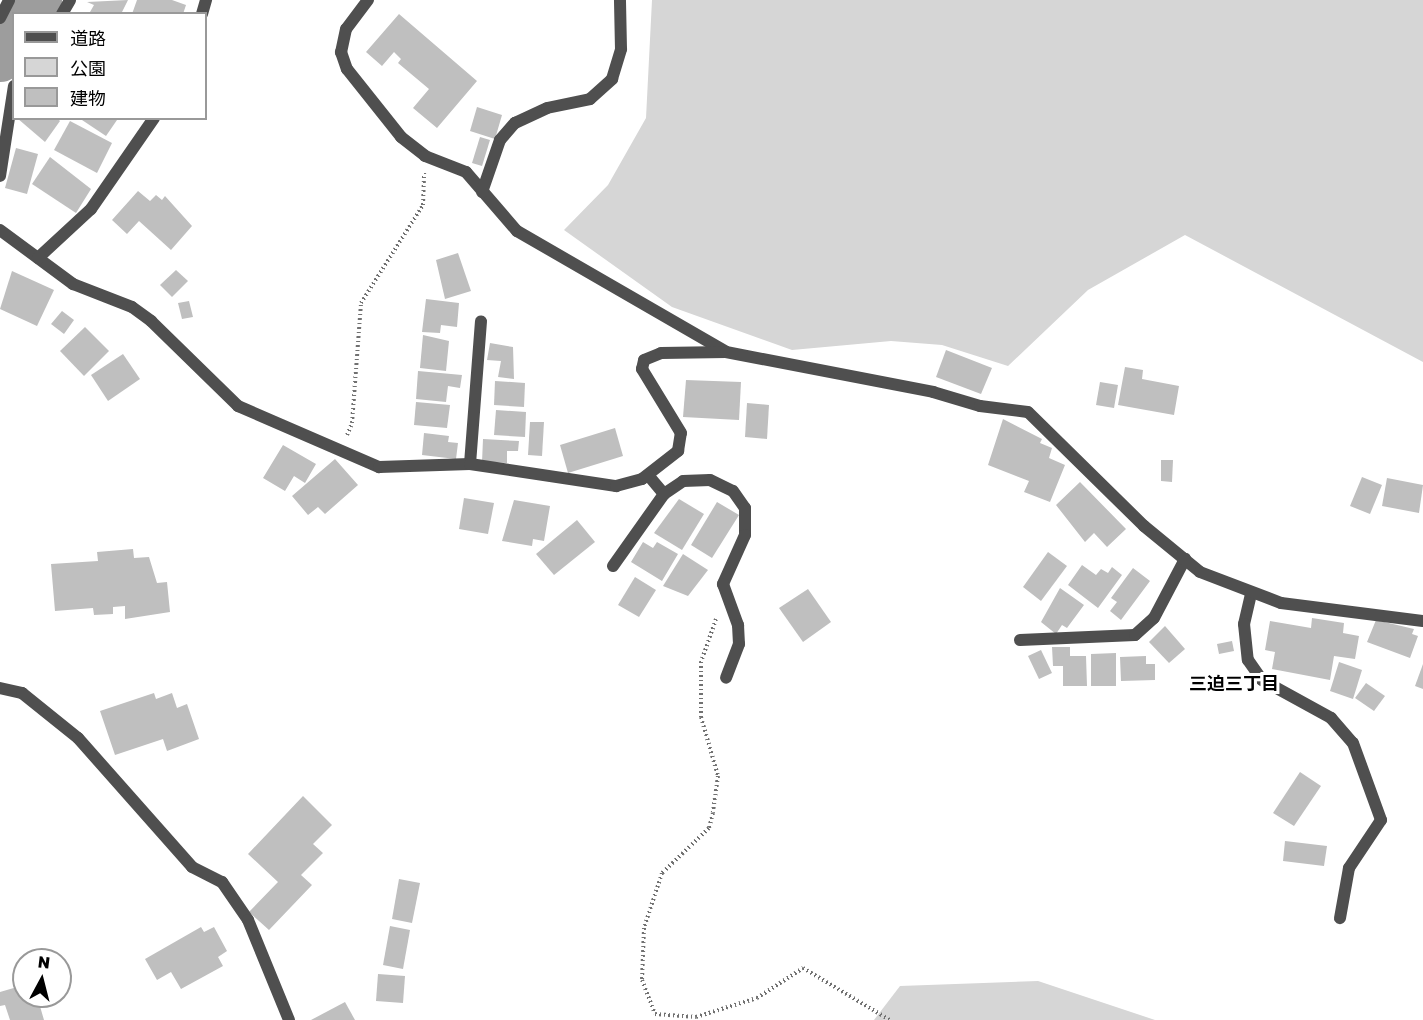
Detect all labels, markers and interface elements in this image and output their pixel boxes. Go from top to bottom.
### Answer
legend [12,12,207,120]
text: 道路 [70,27,106,49]
text: 公園 [70,57,106,79]
text: 建物 [70,87,106,109]
district label: 三迫三丁目 [1189,672,1279,694]
north arrow [12,948,72,1008]
text: N [37,951,51,973]

